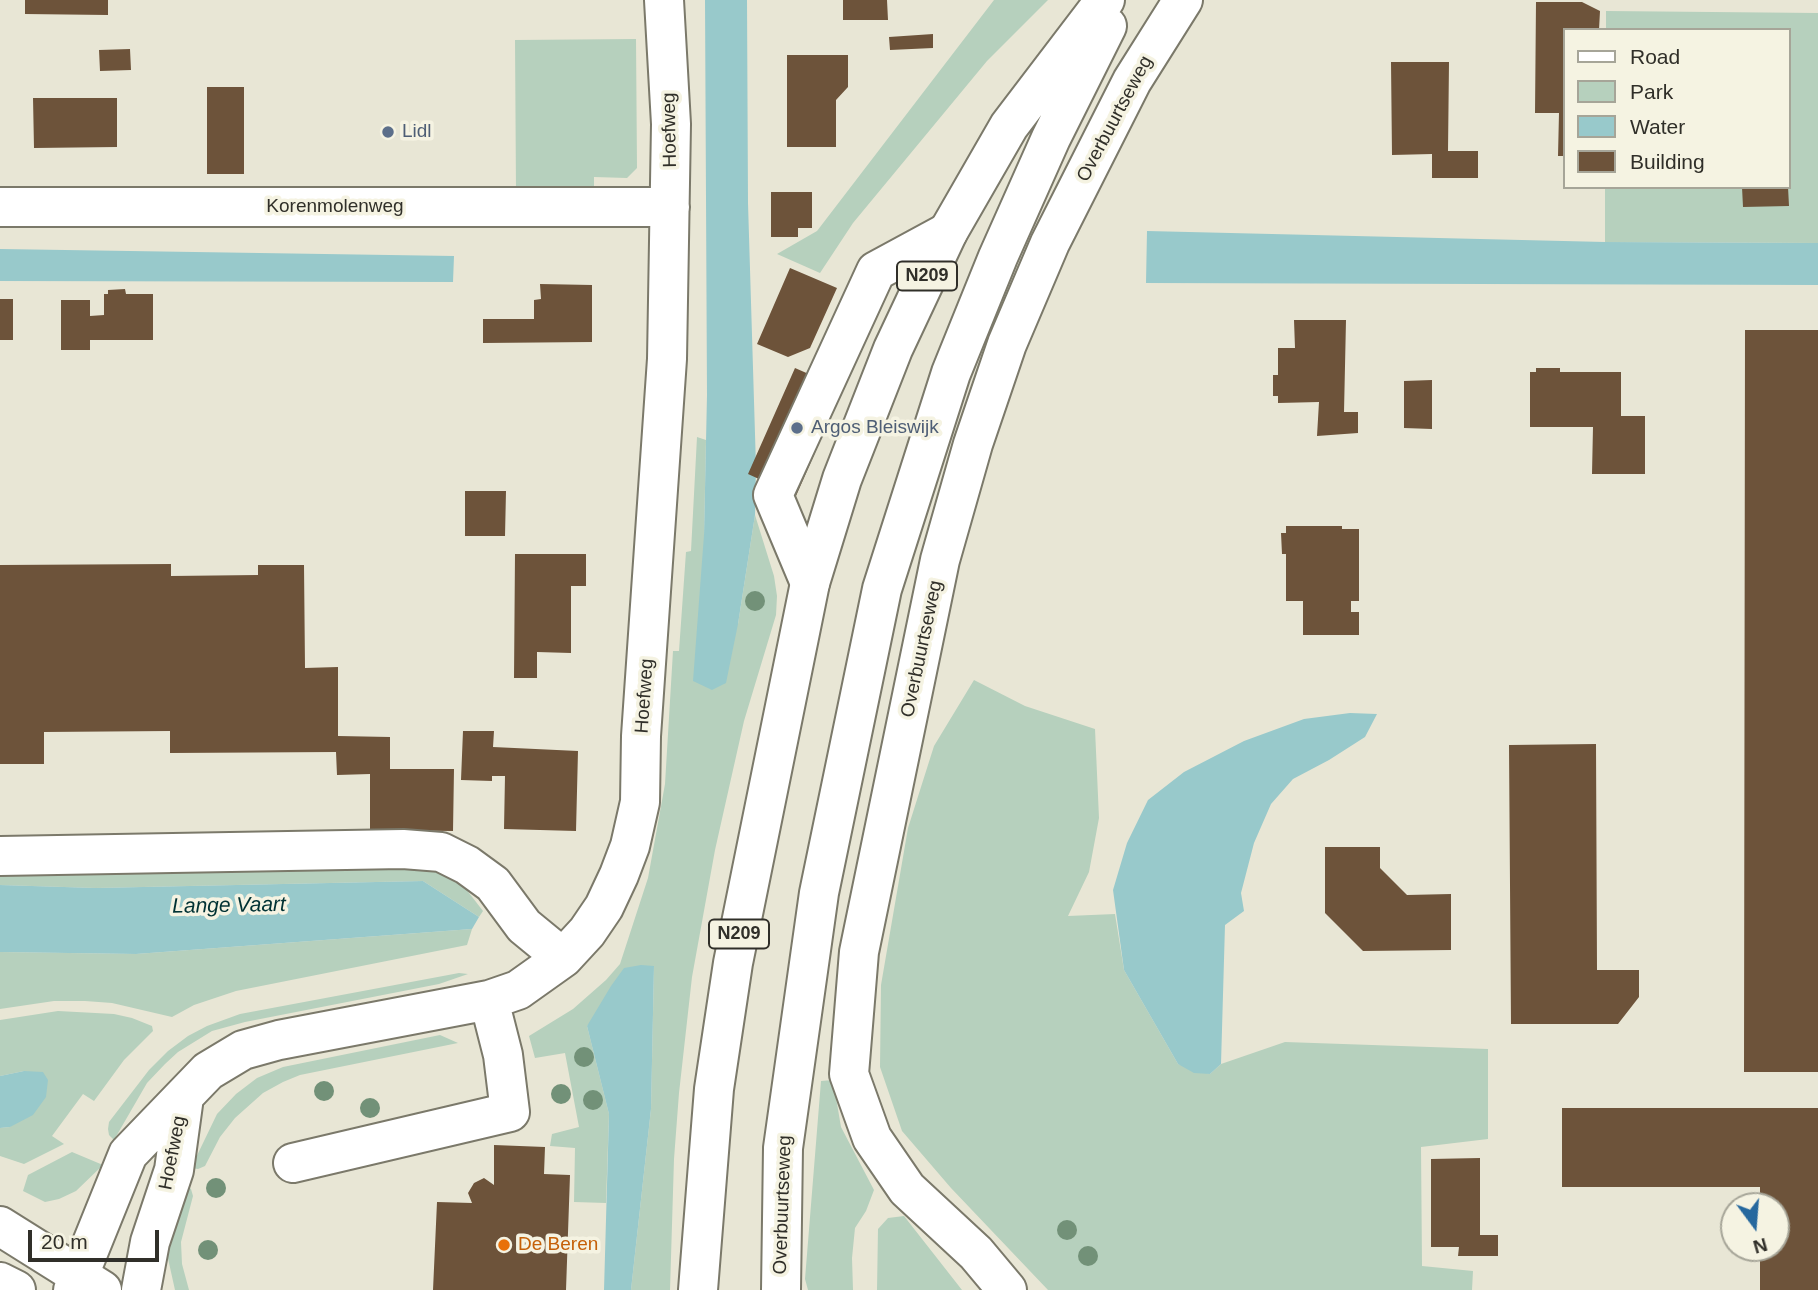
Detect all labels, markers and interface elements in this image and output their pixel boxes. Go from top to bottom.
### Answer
legend [1562,28,1790,189]
text: Road [1630,45,1680,68]
street label: Overbuurtseweg [1072,52,1158,186]
text: Park [1630,80,1673,103]
street label: Hoefweg [658,92,682,168]
text: Water [1630,115,1685,138]
place label: Lidl [402,121,432,143]
marker: Lidl [380,124,396,140]
text: Building [1630,150,1705,173]
street label: Korenmolenweg [266,196,404,218]
road number: N209 [897,262,957,290]
place label: Argos Bleiswijk [811,417,939,439]
marker: Argos Bleiswijk [789,420,805,436]
street label: Overbuurtseweg [896,578,948,720]
street label: Hoefweg [631,658,659,734]
water label: Lange Vaart [172,892,286,920]
road number: N209 [709,919,769,948]
street label: Hoefweg [155,1114,191,1192]
street label: Overbuurtseweg [769,1135,797,1275]
north arrow [1720,1192,1790,1262]
scale bar [32,1216,163,1260]
text: 20 m [41,1230,88,1253]
place label: De Beren [518,1234,598,1256]
text: N [1751,1234,1770,1258]
marker: De Beren [496,1237,512,1253]

